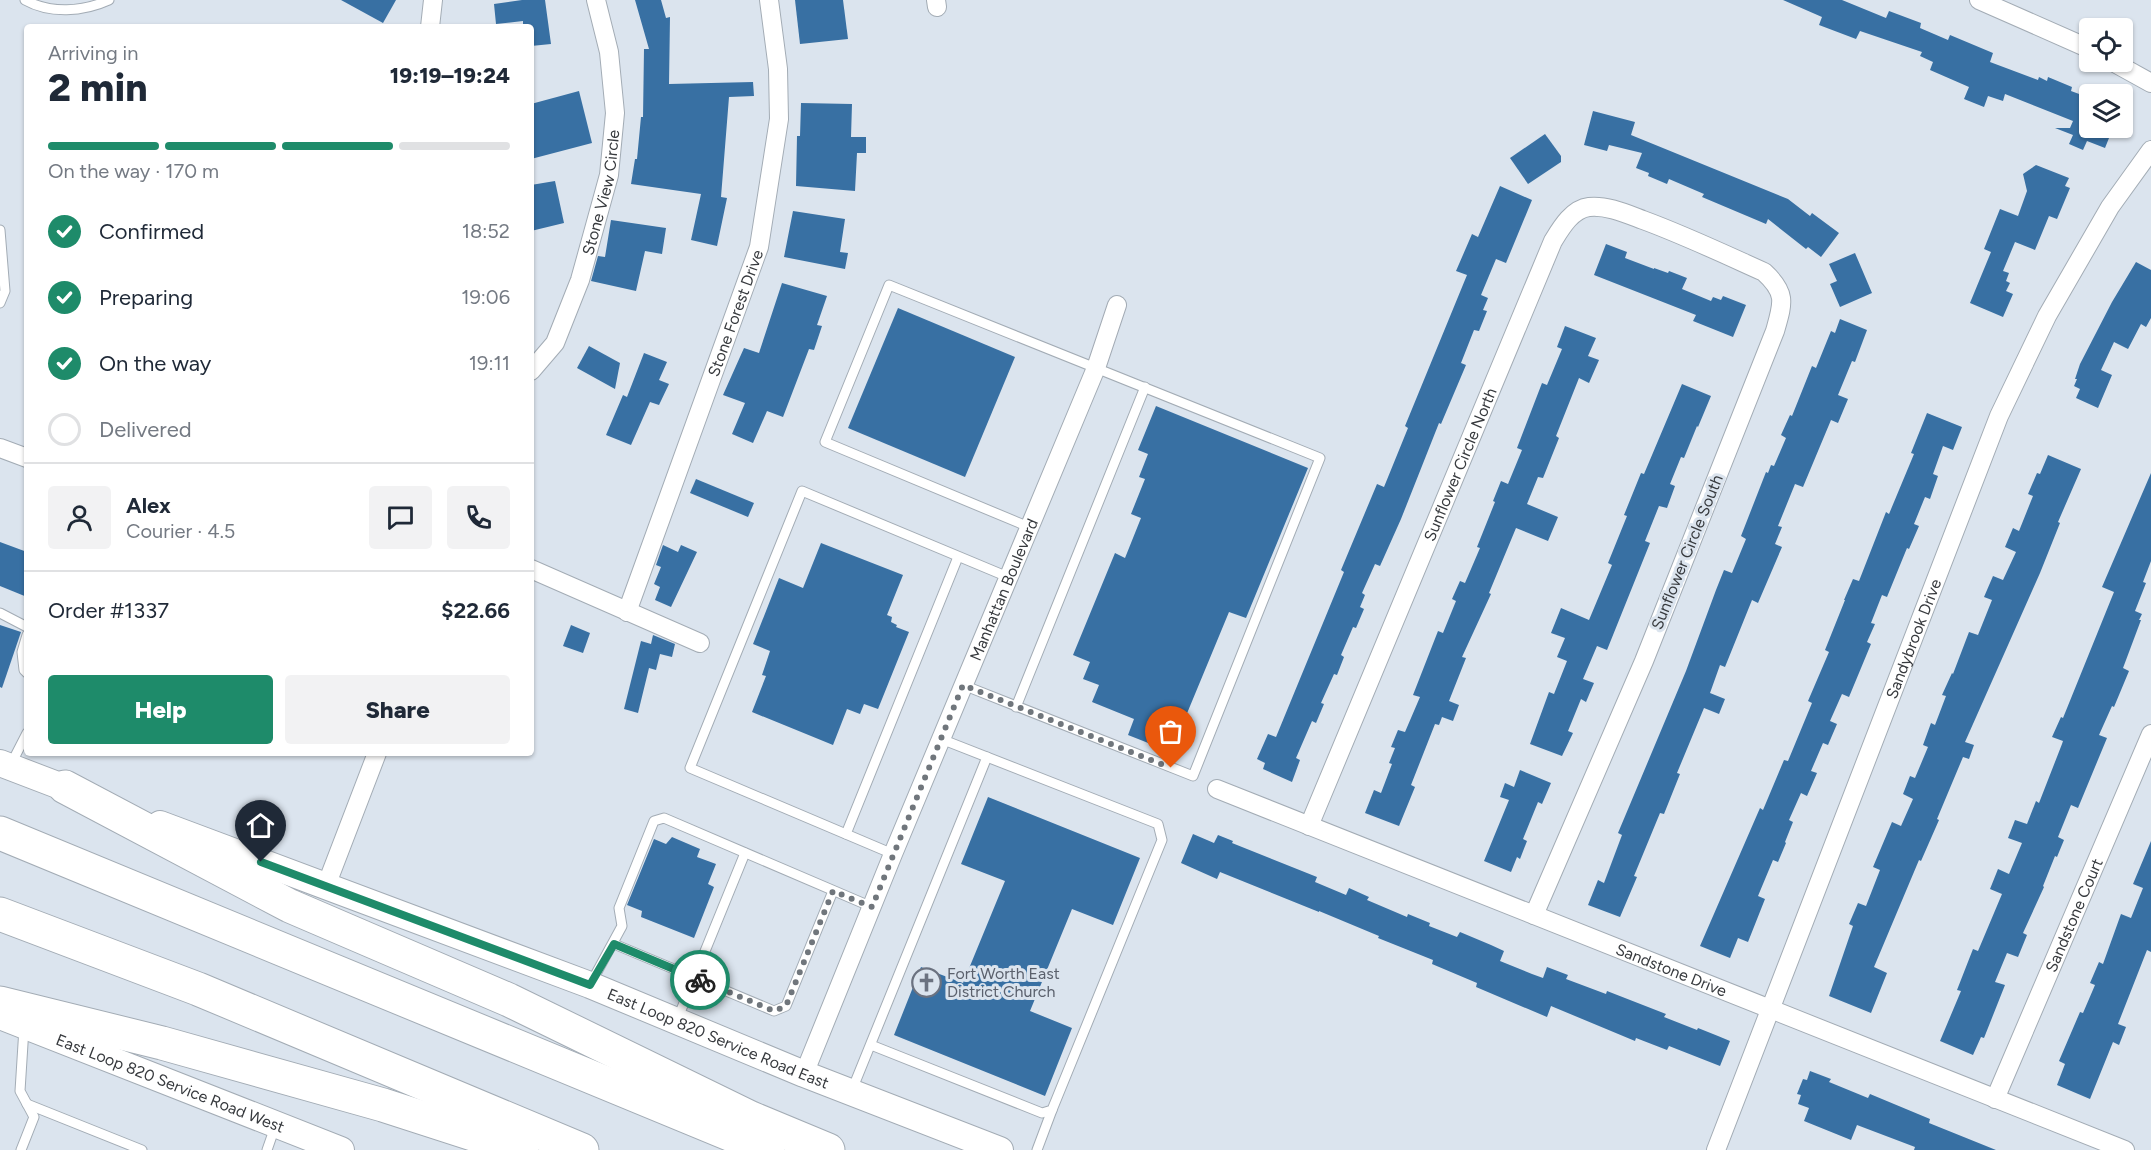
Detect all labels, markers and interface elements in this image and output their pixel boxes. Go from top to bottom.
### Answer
map controls [2079,18,2133,138]
button: locate [2079,18,2133,72]
text: Arriving in [48,41,138,65]
text: 19:19–19:24 [390,62,510,89]
text: 2 min [48,64,148,111]
button: layers [2079,84,2133,138]
street label: Stone View Circle [578,129,623,257]
text: On the way · 170 m [48,159,219,183]
icon: check [48,215,81,248]
text: Confirmed [99,218,204,245]
text: 18:52 [462,219,510,243]
street label: Stone Forest Drive [704,247,767,379]
icon: check [48,281,81,314]
text: Preparing [99,284,193,311]
text: 19:06 [461,285,510,309]
icon: check [48,347,81,380]
text: On the way [99,350,211,377]
text: 19:11 [469,351,510,375]
street label: Sunflower Circle North [1419,385,1500,544]
text: Delivered [99,416,192,443]
street label: Sunflower Circle South [1647,472,1727,632]
button: person [48,486,111,549]
button: chat [369,486,432,549]
button: phone [447,486,510,549]
text: Alex [126,492,171,519]
street label: Manhattan Boulevard [965,516,1042,663]
text: Courier · 4.5 [126,519,235,543]
street label: Sandybrook Drive [1881,576,1945,701]
text: Order #1337 [48,597,169,624]
text: $22.66 [441,597,510,624]
button: Help [48,675,273,744]
button: Share [285,675,510,744]
pin [1145,706,1196,768]
icon: bag [1154,715,1187,748]
pin [235,800,286,862]
icon: home [244,809,277,842]
street label: Sandstone Court [2041,855,2106,975]
street label: Sandstone Drive [1613,939,1730,1000]
courier [670,950,730,1010]
icon: bike [684,964,717,997]
place label: Fort Worth East District Church [947,964,1060,1001]
church icon: Fort Worth East District Church [910,966,942,998]
street label: East Loop 820 Service Road East [605,984,832,1092]
street label: East Loop 820 Service Road West [53,1030,287,1136]

